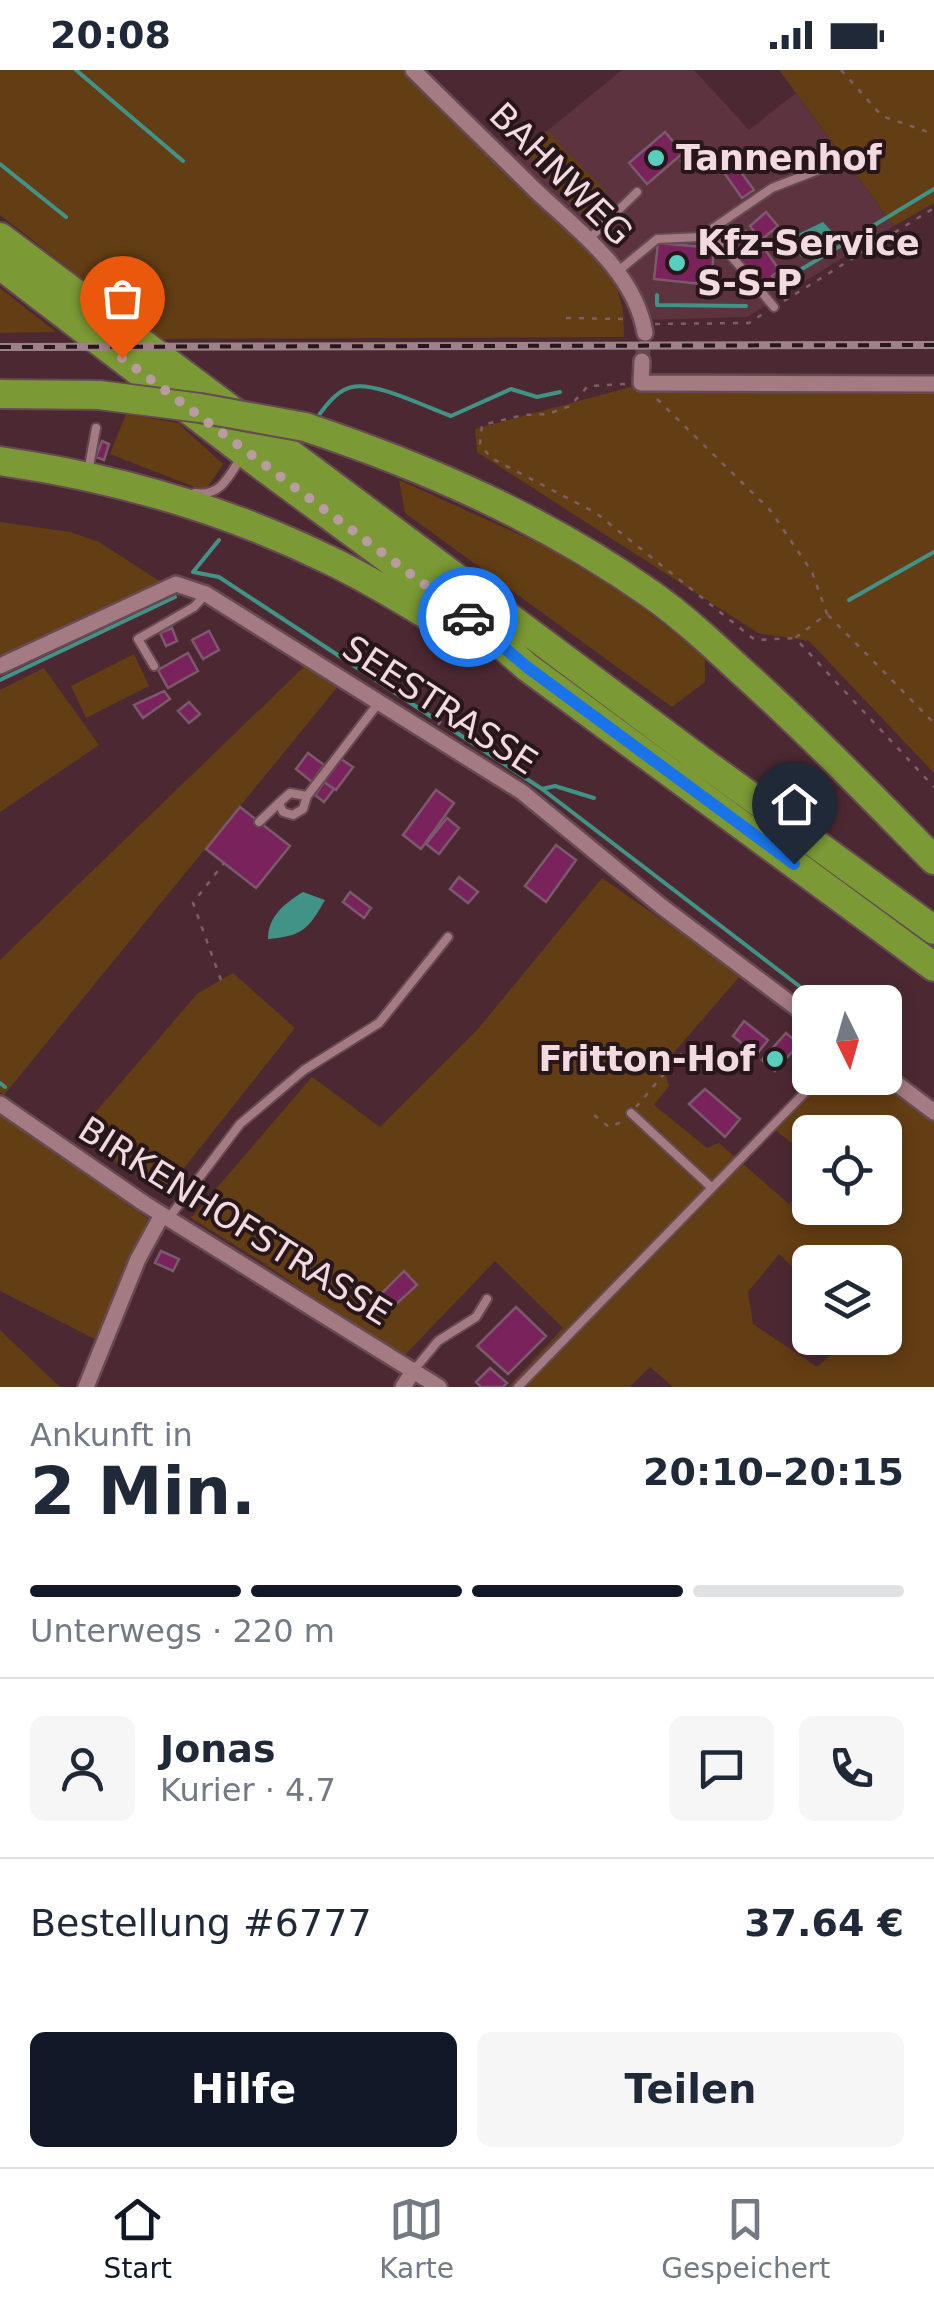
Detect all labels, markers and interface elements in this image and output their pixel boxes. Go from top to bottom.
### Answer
text: 20:08 [50,13,171,57]
street label: BAHNWEG [482,95,640,253]
place label: Tannenhof [676,138,882,178]
marker: Tannenhof [645,147,667,169]
place label: Kfz-Service S-S-P [697,223,920,303]
marker: Kfz-Service S-S-P [666,252,688,274]
pin [80,256,165,359]
icon: bag [95,271,150,326]
courier [418,567,518,667]
icon: car [441,590,496,645]
street label: SEESTRASSE [335,627,545,783]
pin [752,762,837,865]
icon: home [767,777,822,832]
north arrow [792,985,902,1095]
map controls [792,985,902,1355]
place label: Fritton-Hof [539,1039,756,1079]
marker: Fritton-Hof [764,1048,786,1070]
street label: BIRKENHOFSTRASSE [72,1109,398,1333]
button: locate [792,1115,902,1225]
button: layers [792,1245,902,1355]
text: Ankunft in [30,1416,193,1454]
text: 20:10–20:15 [643,1450,904,1494]
text: 2 Min. [30,1454,256,1529]
text: Unterwegs · 220 m [30,1612,335,1650]
button: person [30,1716,135,1821]
button: chat [669,1716,774,1821]
button: phone [799,1716,904,1821]
text: Jonas [160,1727,276,1771]
text: Kurier · 4.7 [160,1771,336,1809]
text: Bestellung #6777 [30,1901,372,1945]
text: 37.64 € [744,1901,904,1945]
button: Hilfe [30,2032,457,2147]
button: Teilen [477,2032,904,2147]
tab: Start [104,2192,172,2285]
tab: Karte [379,2192,454,2285]
tab: Gespeichert [661,2192,830,2285]

